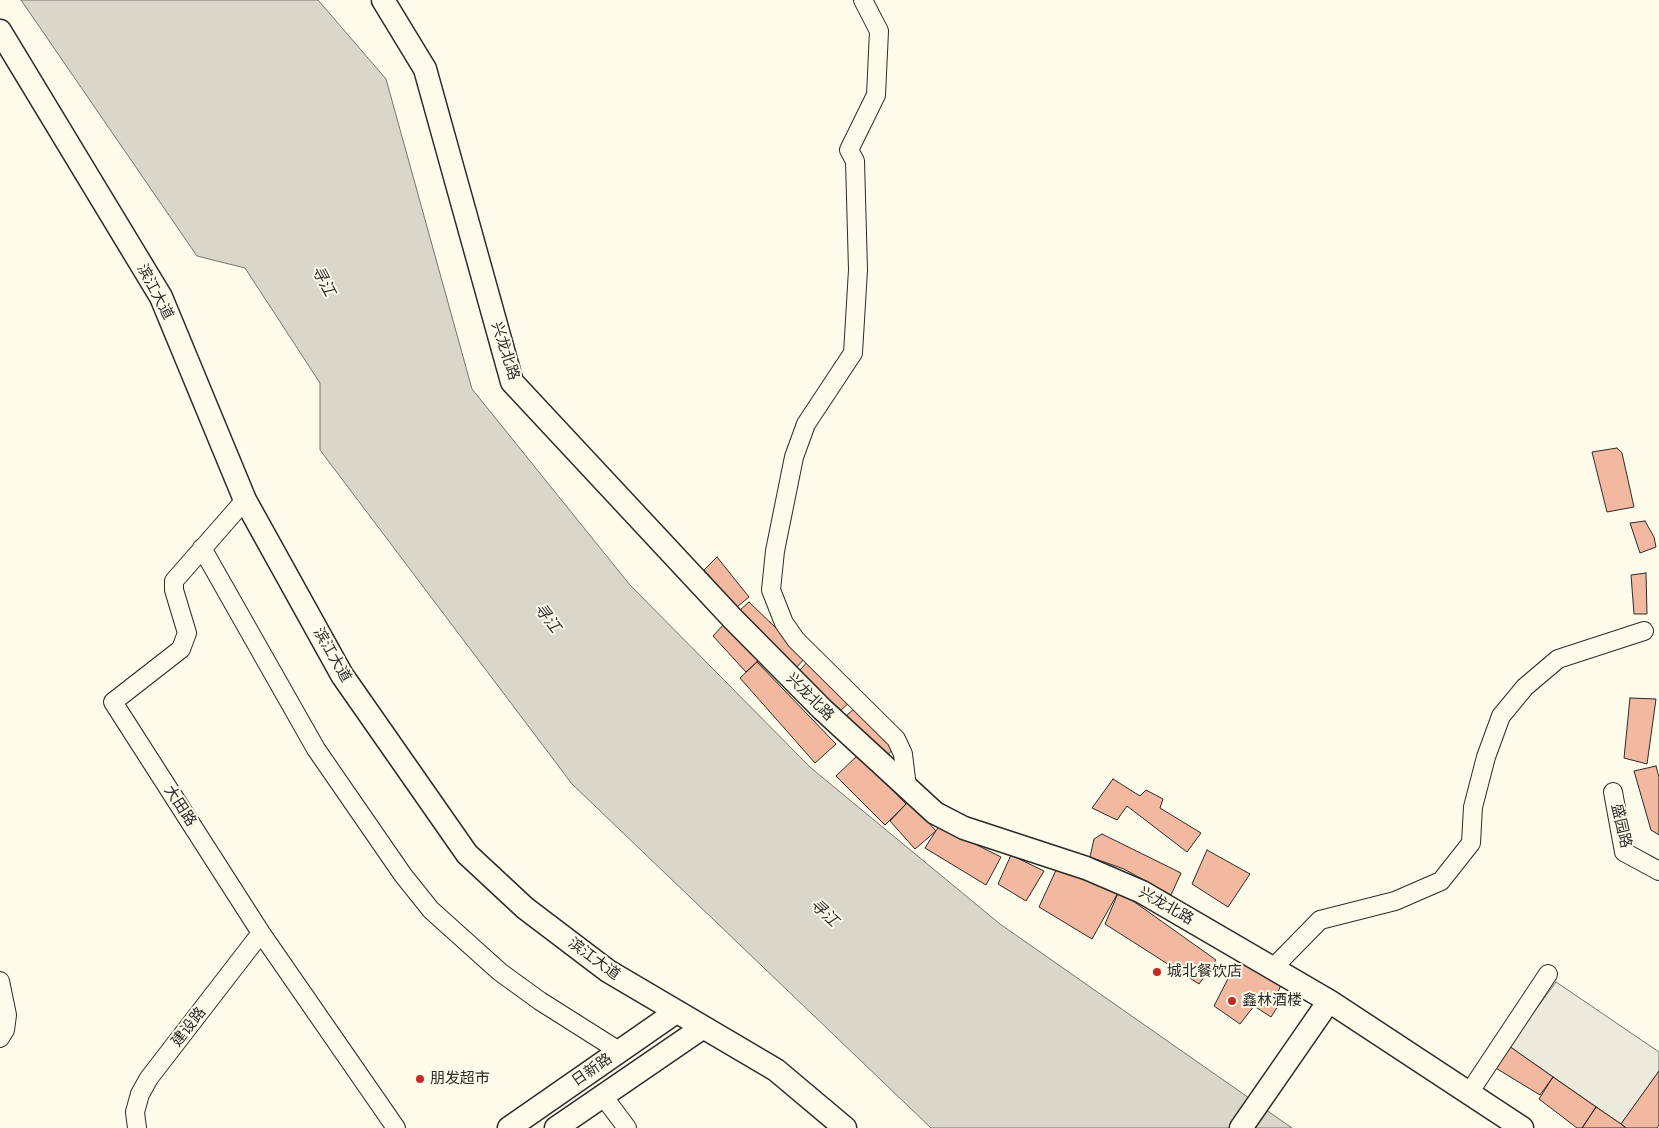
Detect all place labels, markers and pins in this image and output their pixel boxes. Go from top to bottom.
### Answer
place label: 城北餐饮店 [1167,963,1242,981]
marker: 城北餐饮店 [1151,966,1163,978]
place label: 鑫林酒楼 [1242,992,1302,1010]
marker: 鑫林酒楼 [1226,995,1238,1007]
place label: 朋发超市 [430,1070,490,1088]
marker: 朋发超市 [414,1073,426,1085]

